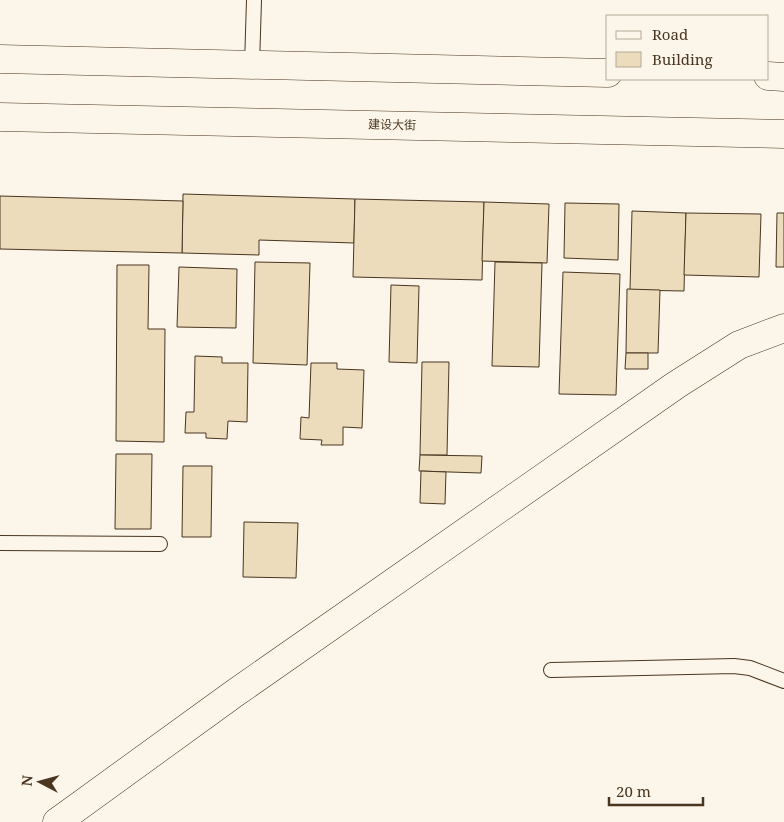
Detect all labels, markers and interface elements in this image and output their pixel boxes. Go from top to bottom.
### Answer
legend [606,15,769,80]
text: Road [652,24,688,44]
text: Building [652,49,713,69]
street label: 建设大街 [368,116,416,133]
north arrow [15,757,65,807]
text: N [17,774,37,787]
scale bar [609,774,703,806]
text: 20 m [616,781,651,801]

